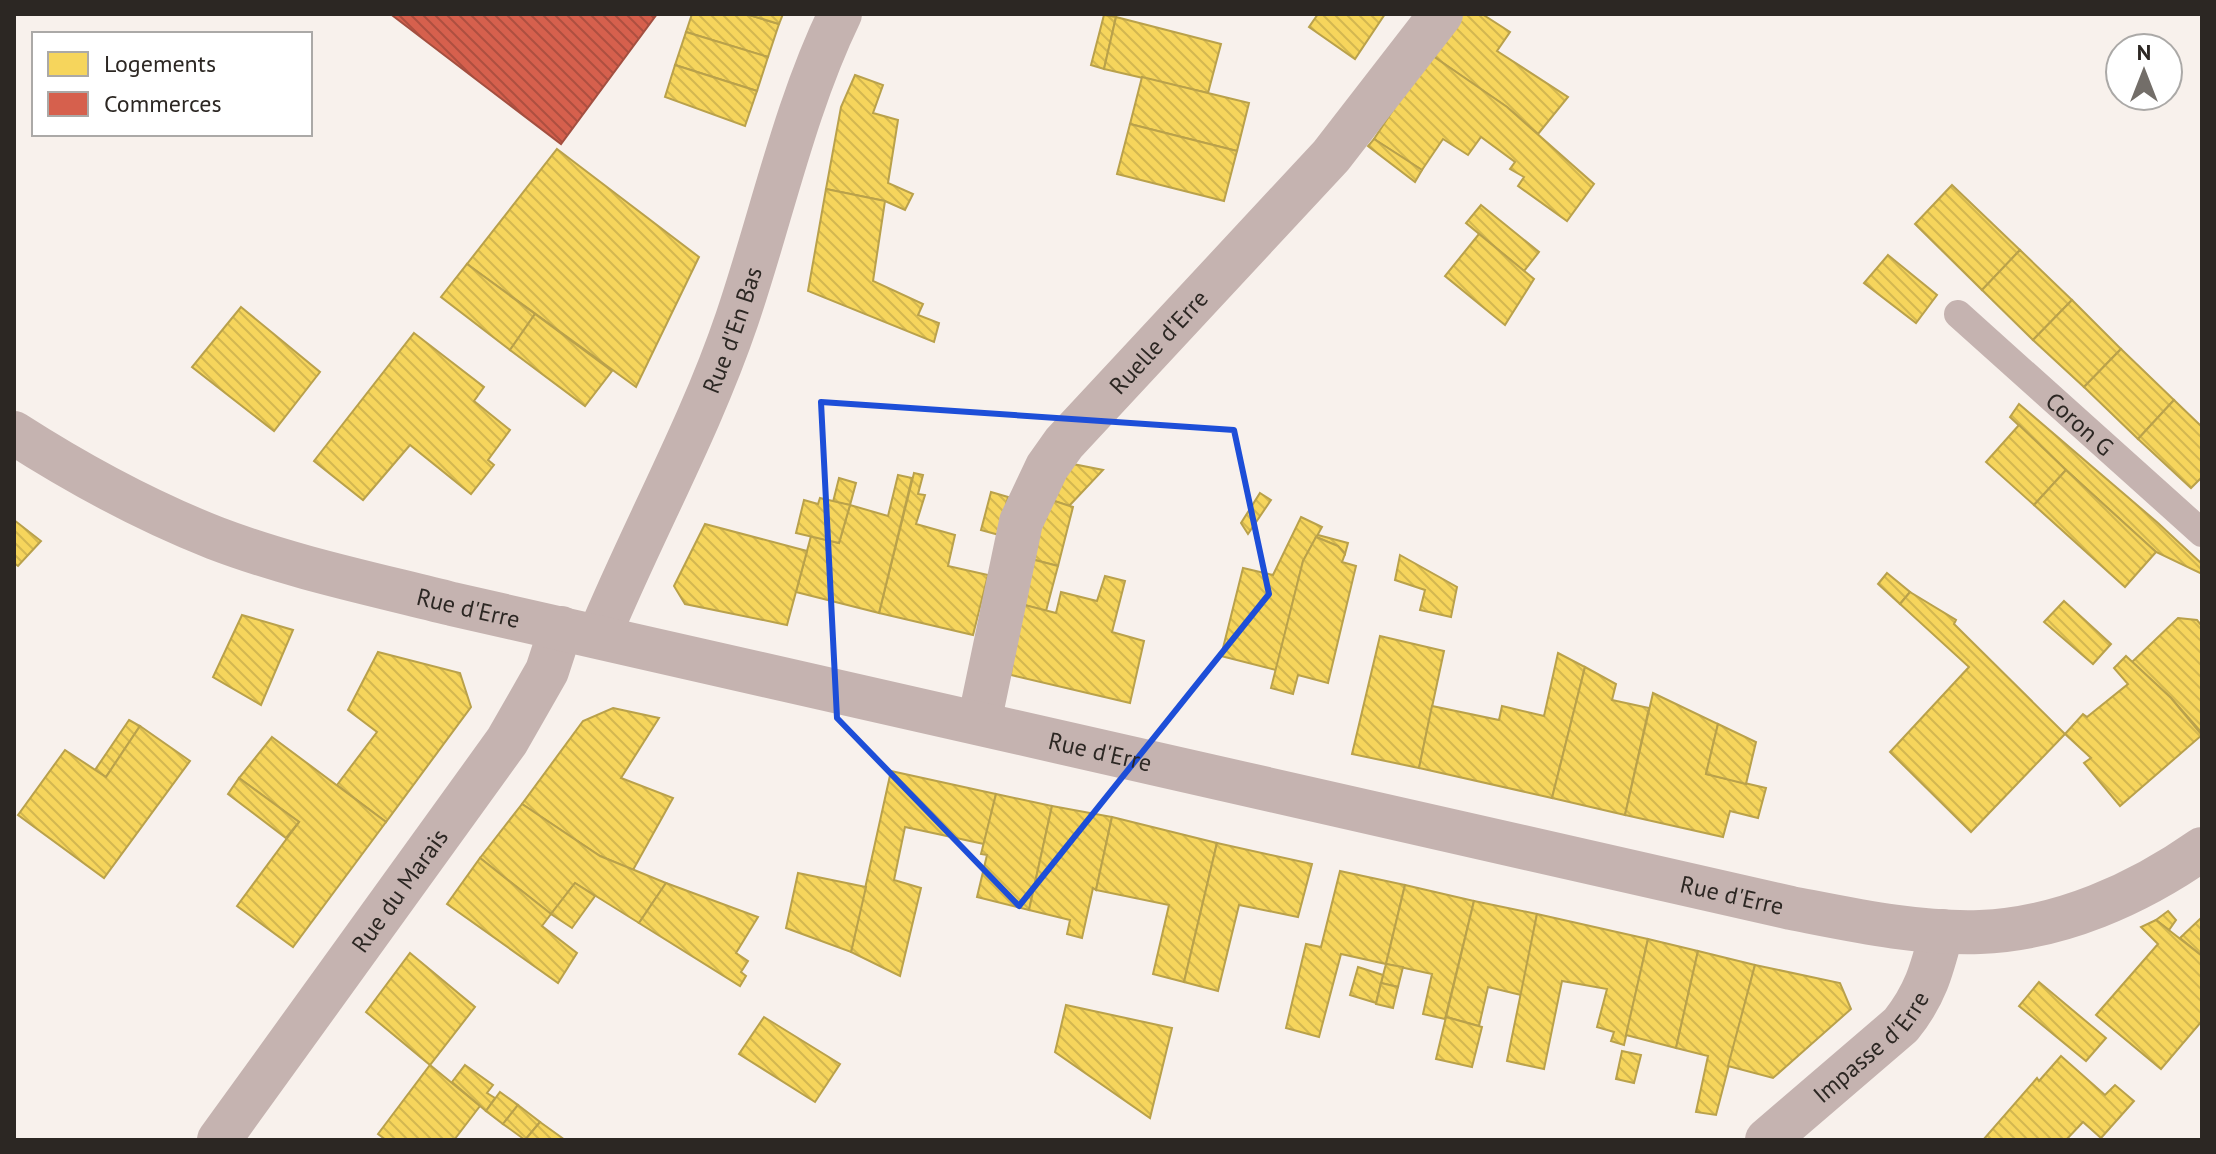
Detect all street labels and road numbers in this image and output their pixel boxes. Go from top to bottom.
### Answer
street label: Rue d'En Bas [695,263,768,398]
street label: Ruelle d'Erre [1102,283,1214,400]
street label: Coron G [2040,385,2121,462]
street label: Rue d'Erre [414,580,523,634]
street label: Rue d'Erre [1045,724,1155,778]
street label: Rue du Marais [344,822,454,958]
street label: Rue d'Erre [1677,868,1787,921]
street label: Impasse d'Erre [1806,986,1936,1109]

